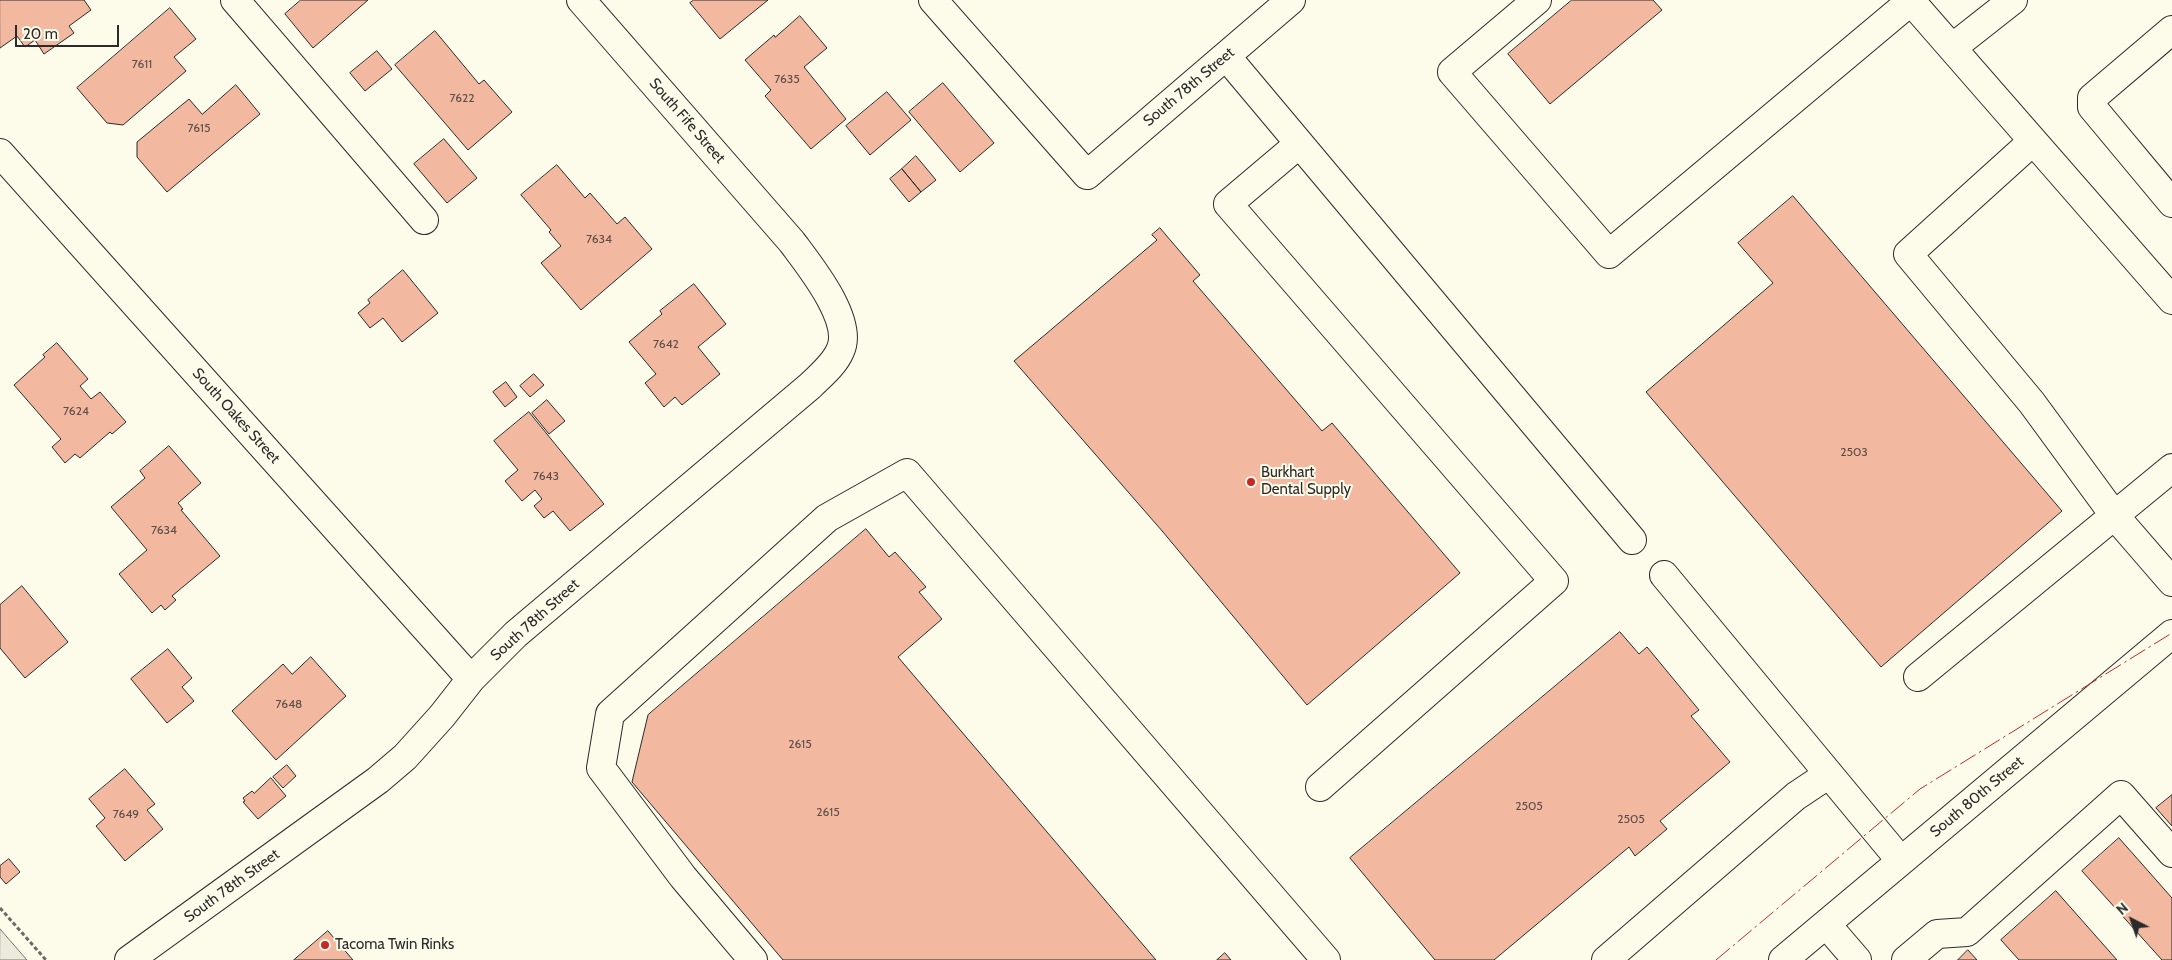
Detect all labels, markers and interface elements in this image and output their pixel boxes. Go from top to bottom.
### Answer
scale bar [18,15,121,47]
text: 20 m [23,25,58,43]
street label: South 78th Street [1140,44,1238,130]
house number: 7611 [132,57,152,71]
house number: 7635 [774,72,800,86]
street label: South Fife Street [645,75,729,167]
house number: 7622 [449,91,475,105]
house number: 7615 [188,121,210,135]
house number: 7634 [586,232,612,246]
house number: 7642 [653,337,679,351]
street label: South Oakes Street [188,365,284,467]
house number: 7624 [63,404,89,418]
house number: 2503 [1840,445,1868,459]
place label: Burkhart Dental Supply [1261,464,1351,499]
house number: 7643 [533,469,559,483]
marker: Burkhart Dental Supply [1245,476,1257,488]
house number: 7634 [151,523,177,537]
street label: South 78th Street [487,575,583,665]
house number: 7648 [276,697,302,711]
house number: 2615 [788,737,812,751]
street label: South 80th Street [1927,753,2027,841]
house number: 2505 [1515,799,1543,813]
house number: 2615 [816,805,840,819]
house number: 7649 [113,807,139,821]
house number: 2505 [1617,812,1645,826]
street label: South 78th Street [181,845,283,927]
north arrow [2107,895,2157,945]
text: N [2113,899,2132,919]
place label: Tacoma Twin Rinks [335,936,454,954]
marker: Tacoma Twin Rinks [319,939,331,951]

